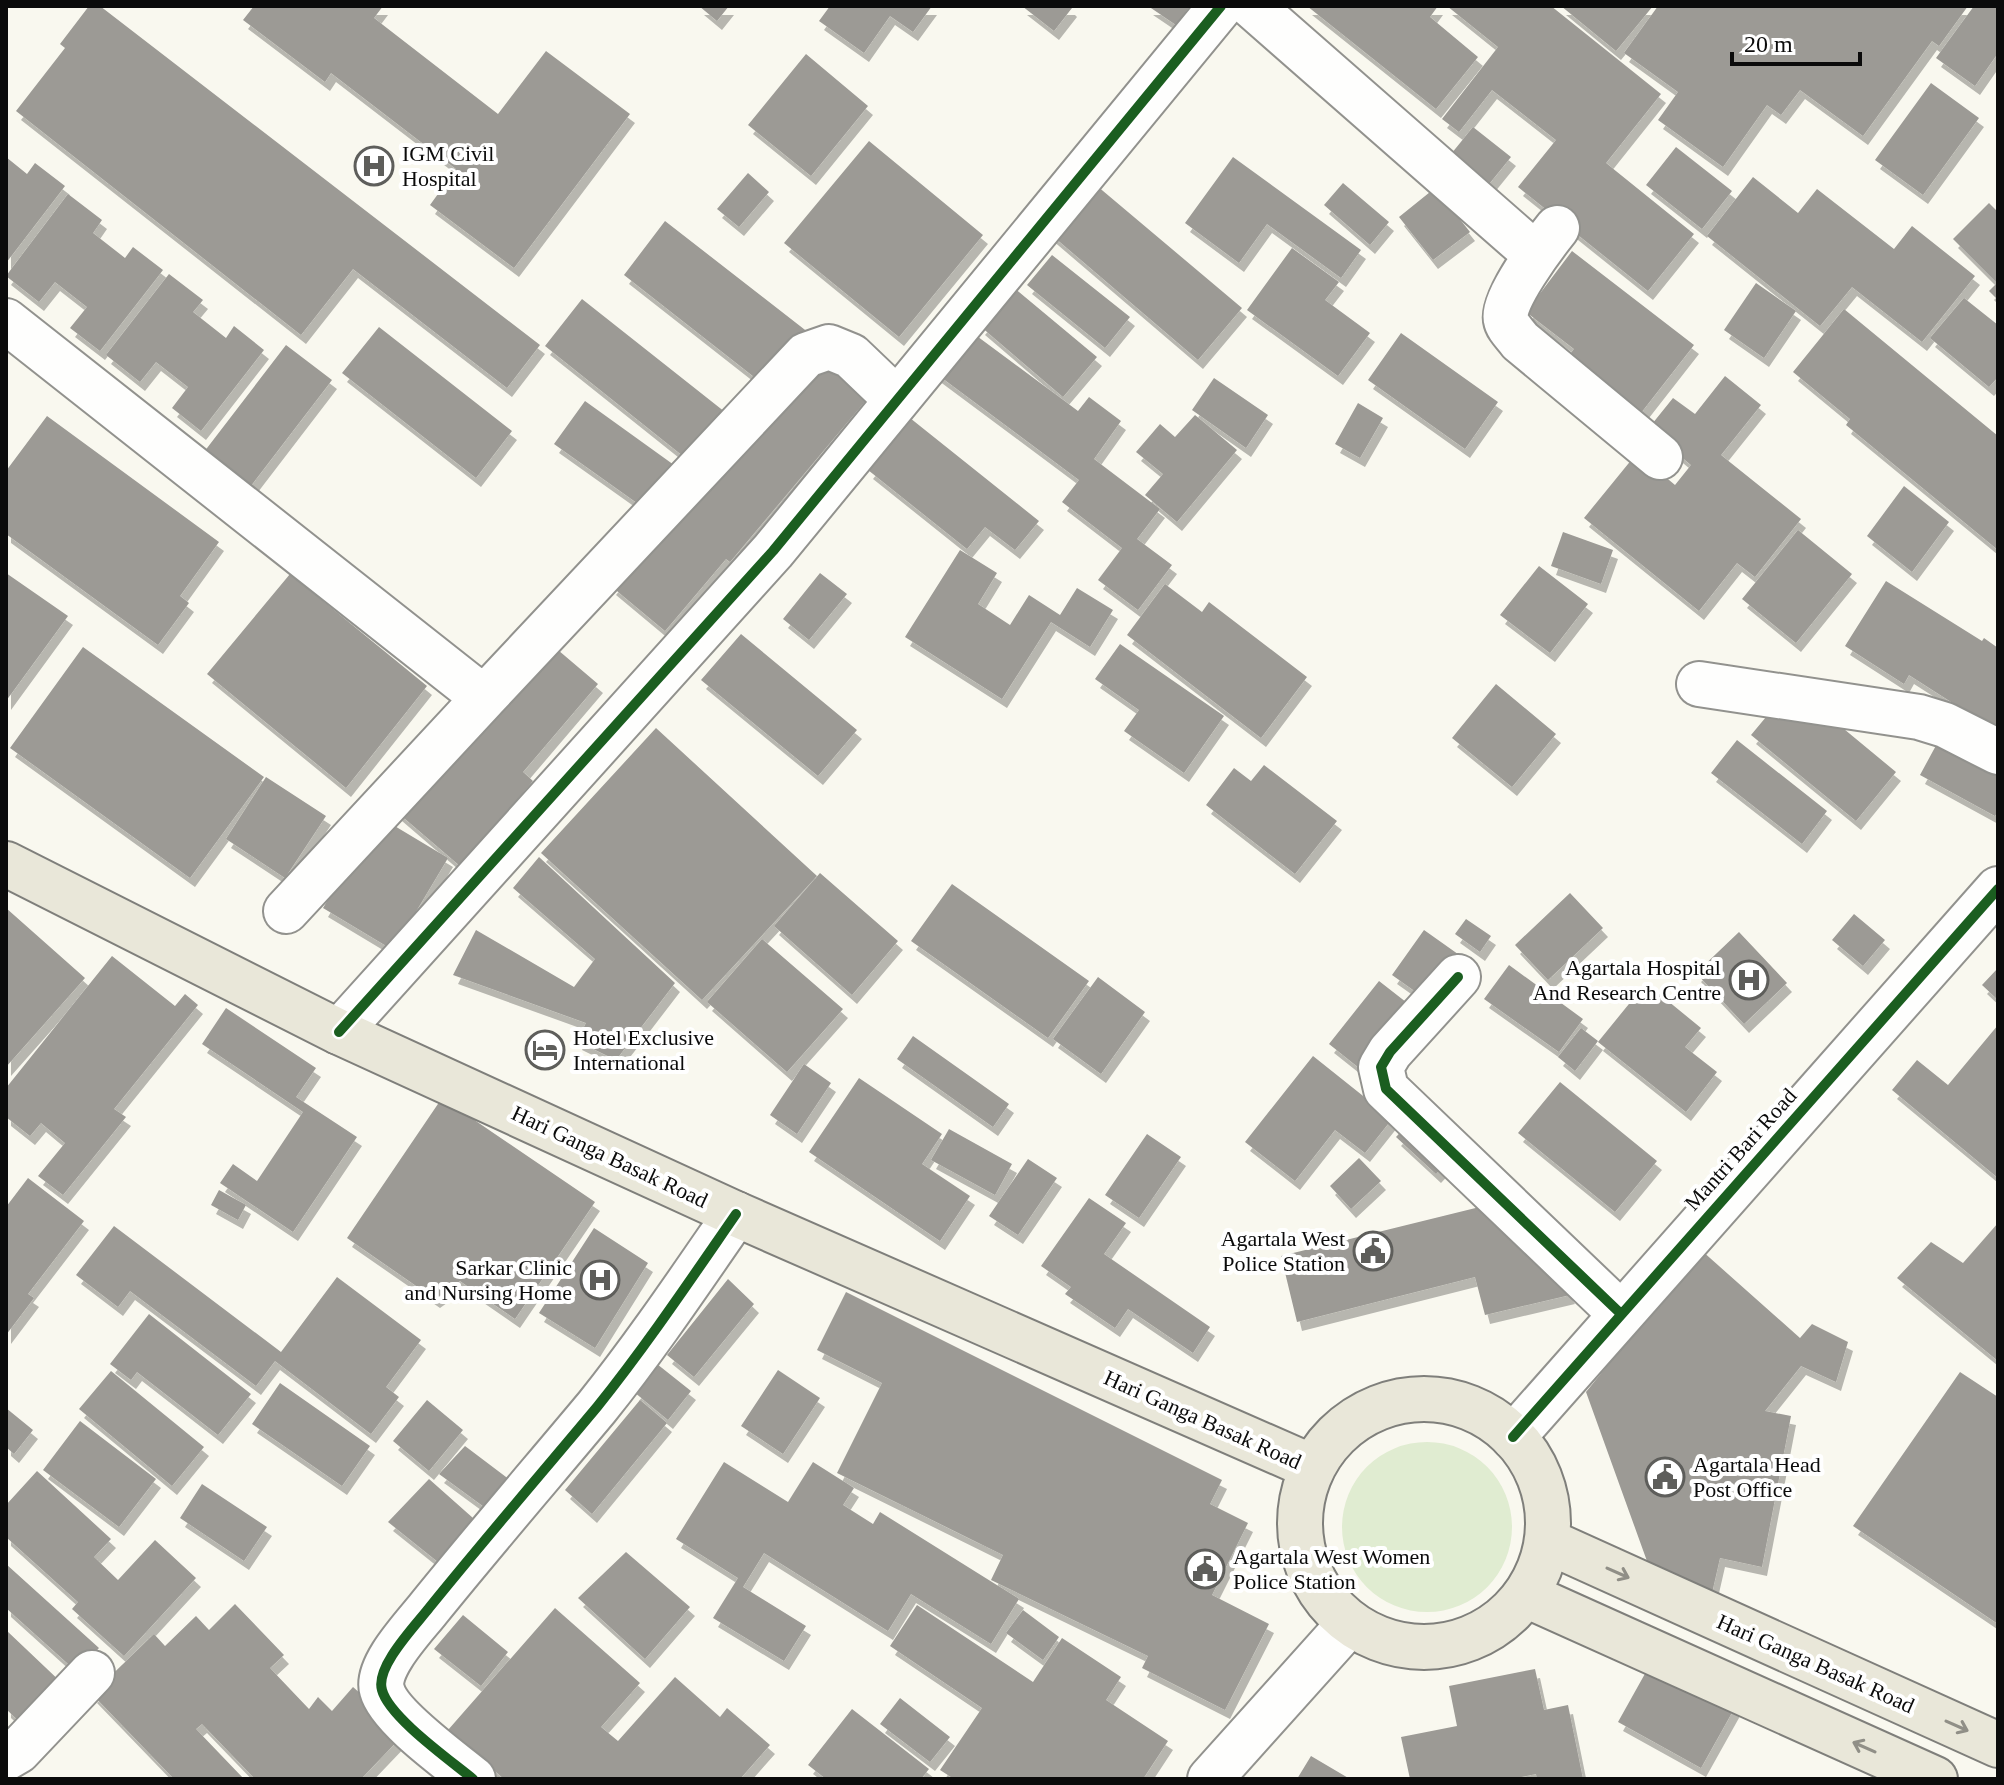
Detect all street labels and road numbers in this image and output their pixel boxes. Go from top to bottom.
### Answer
street label: Mantri Bari Road [1679,1083,1802,1215]
street label: Hari Ganga Basak Road [508,1100,712,1213]
street label: Hari Ganga Basak Road [1100,1365,1305,1474]
street label: Hari Ganga Basak Road [1713,1609,1918,1718]

